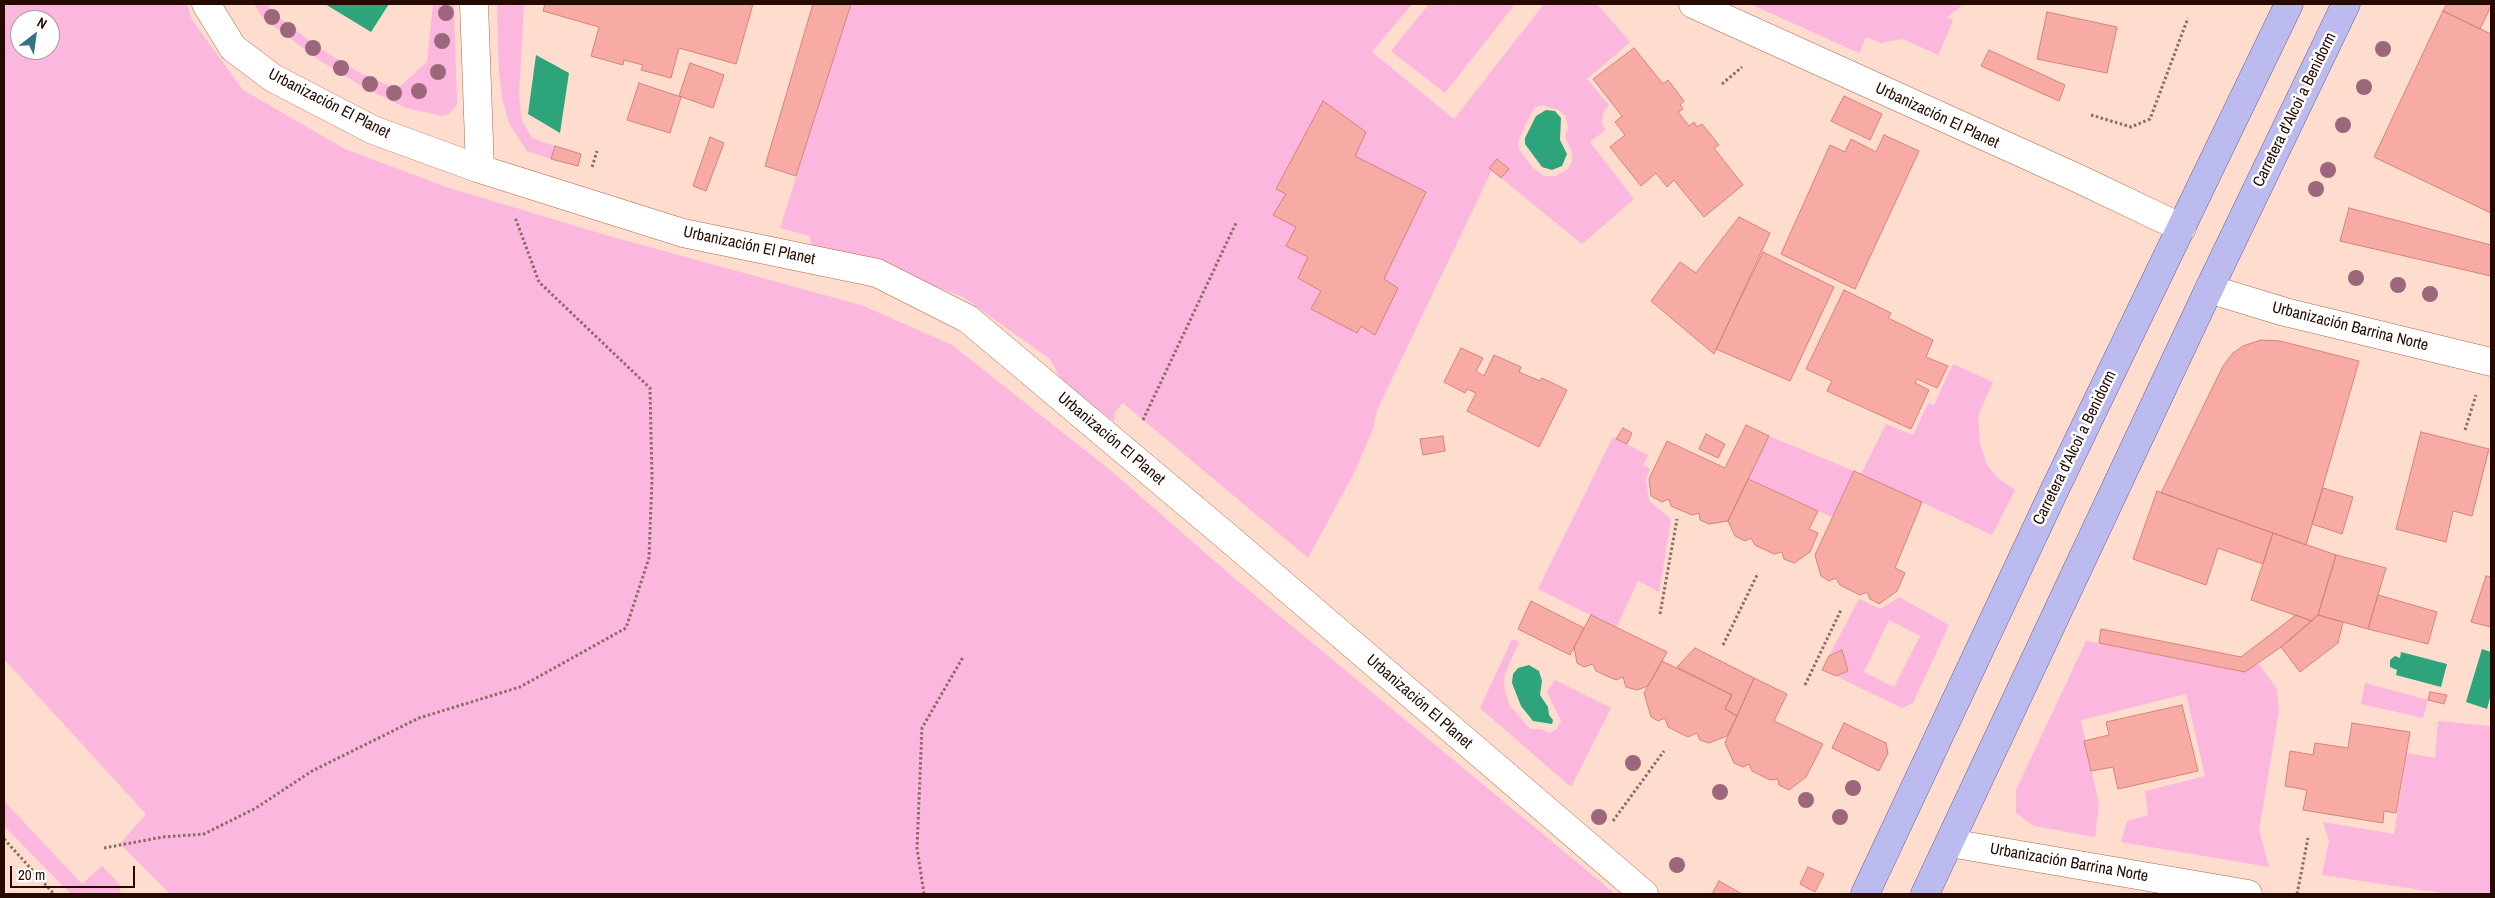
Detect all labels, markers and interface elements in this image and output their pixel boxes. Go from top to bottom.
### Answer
north arrow [10,10,60,60]
text: N [34,13,50,33]
street label: Carretera d'Alcoi a Benidorm [2249,30,2341,190]
street label: Urbanización El Planet [265,65,393,143]
street label: Urbanización El Planet [1872,79,2002,153]
street label: Urbanización El Planet [681,223,817,269]
street label: Urbanización Barrina Norte [2270,298,2430,356]
street label: Carretera d'Alcoi a Benidorm [2029,368,2121,528]
street label: Urbanización El Planet [1053,389,1169,489]
street label: Urbanización El Planet [1362,651,1476,753]
street label: Urbanización Barrina Norte [1988,840,2150,886]
scale bar [12,856,138,888]
text: 20 m [18,864,45,885]

